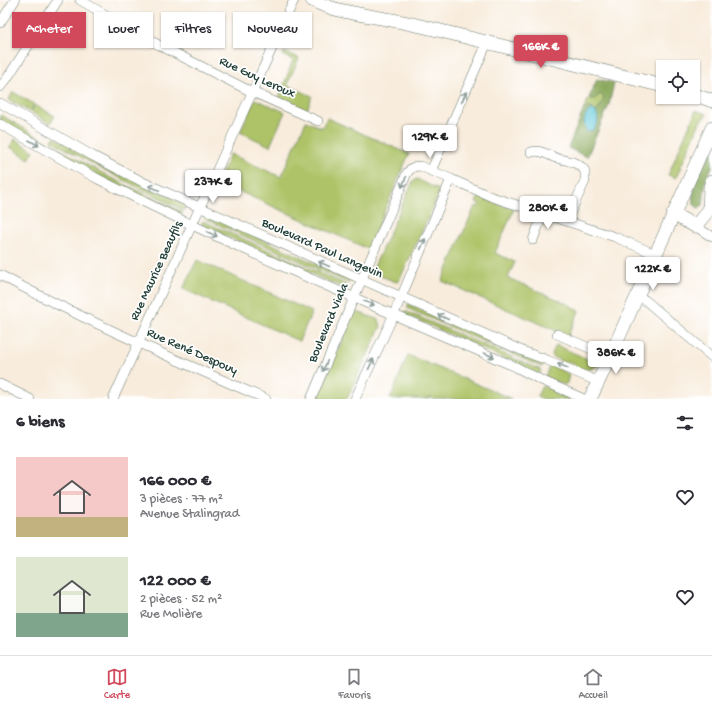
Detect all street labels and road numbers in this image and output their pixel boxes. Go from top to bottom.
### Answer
street label: Rue Guy Leroux [217,54,298,102]
street label: Boulevard Paul Langevin [258,215,386,283]
street label: Rue Maurice Beaufils [127,218,187,323]
street label: Boulevard Viala [305,280,353,366]
street label: Rue René Despouy [144,325,240,379]

